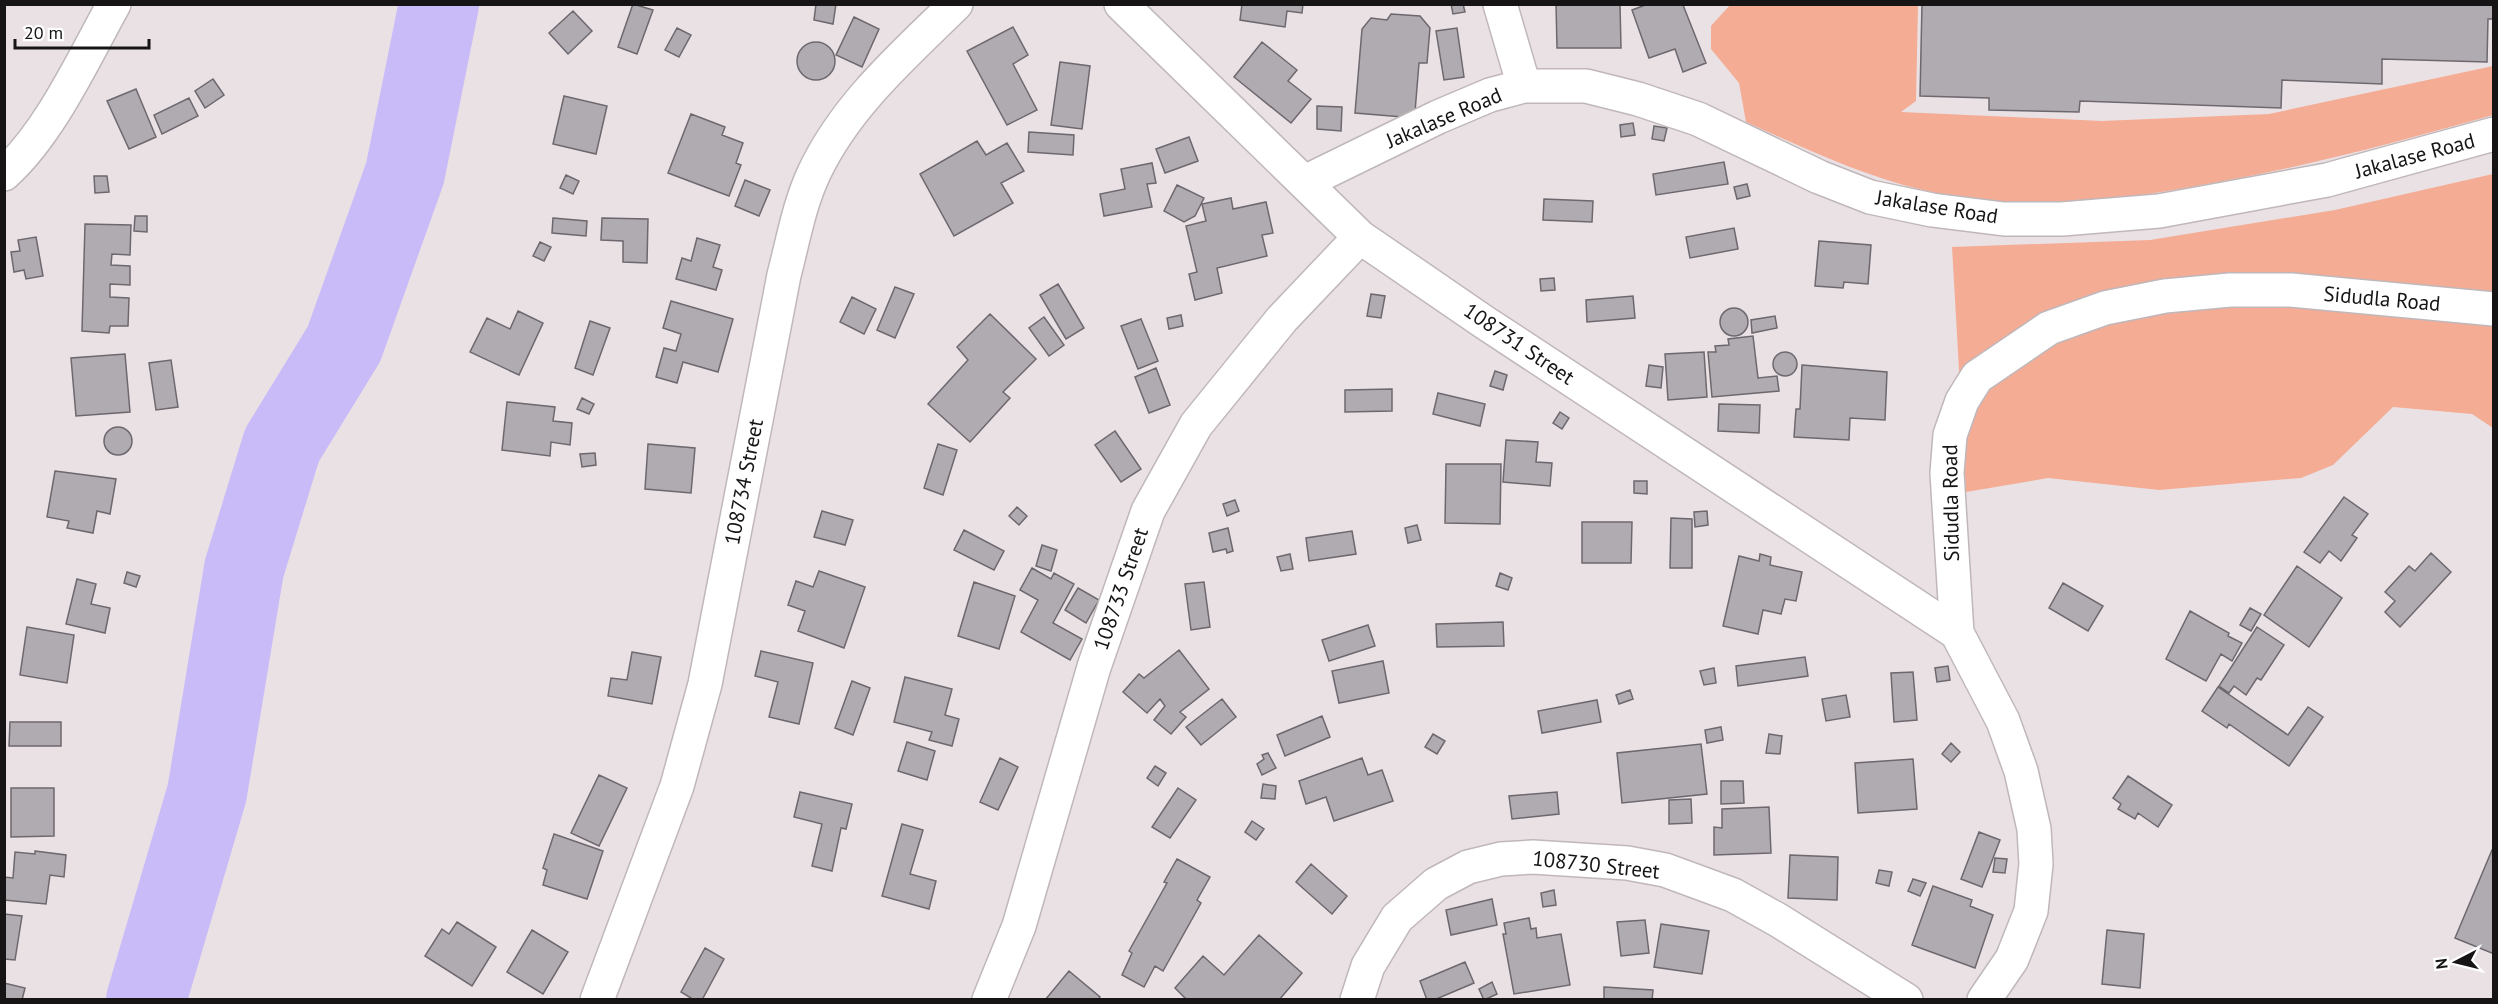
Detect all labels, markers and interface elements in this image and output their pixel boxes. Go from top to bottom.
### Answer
scale bar [15,12,148,50]
text: 20 m [24,21,63,44]
street label: Jakalase Road [1381,81,1506,154]
street label: Jakalase Road [2351,127,2478,185]
street label: Jakalase Road [1873,183,2000,229]
street label: Sidudla Road [2322,280,2442,317]
street label: 108731 Street [1459,297,1580,391]
street label: 108734 Street [718,417,769,547]
street label: Sidudla Road [1936,444,1965,562]
street label: 108733 Street [1087,524,1154,654]
street label: 108730 Street [1531,844,1661,885]
north arrow [2426,932,2486,992]
text: N [2431,957,2452,970]

